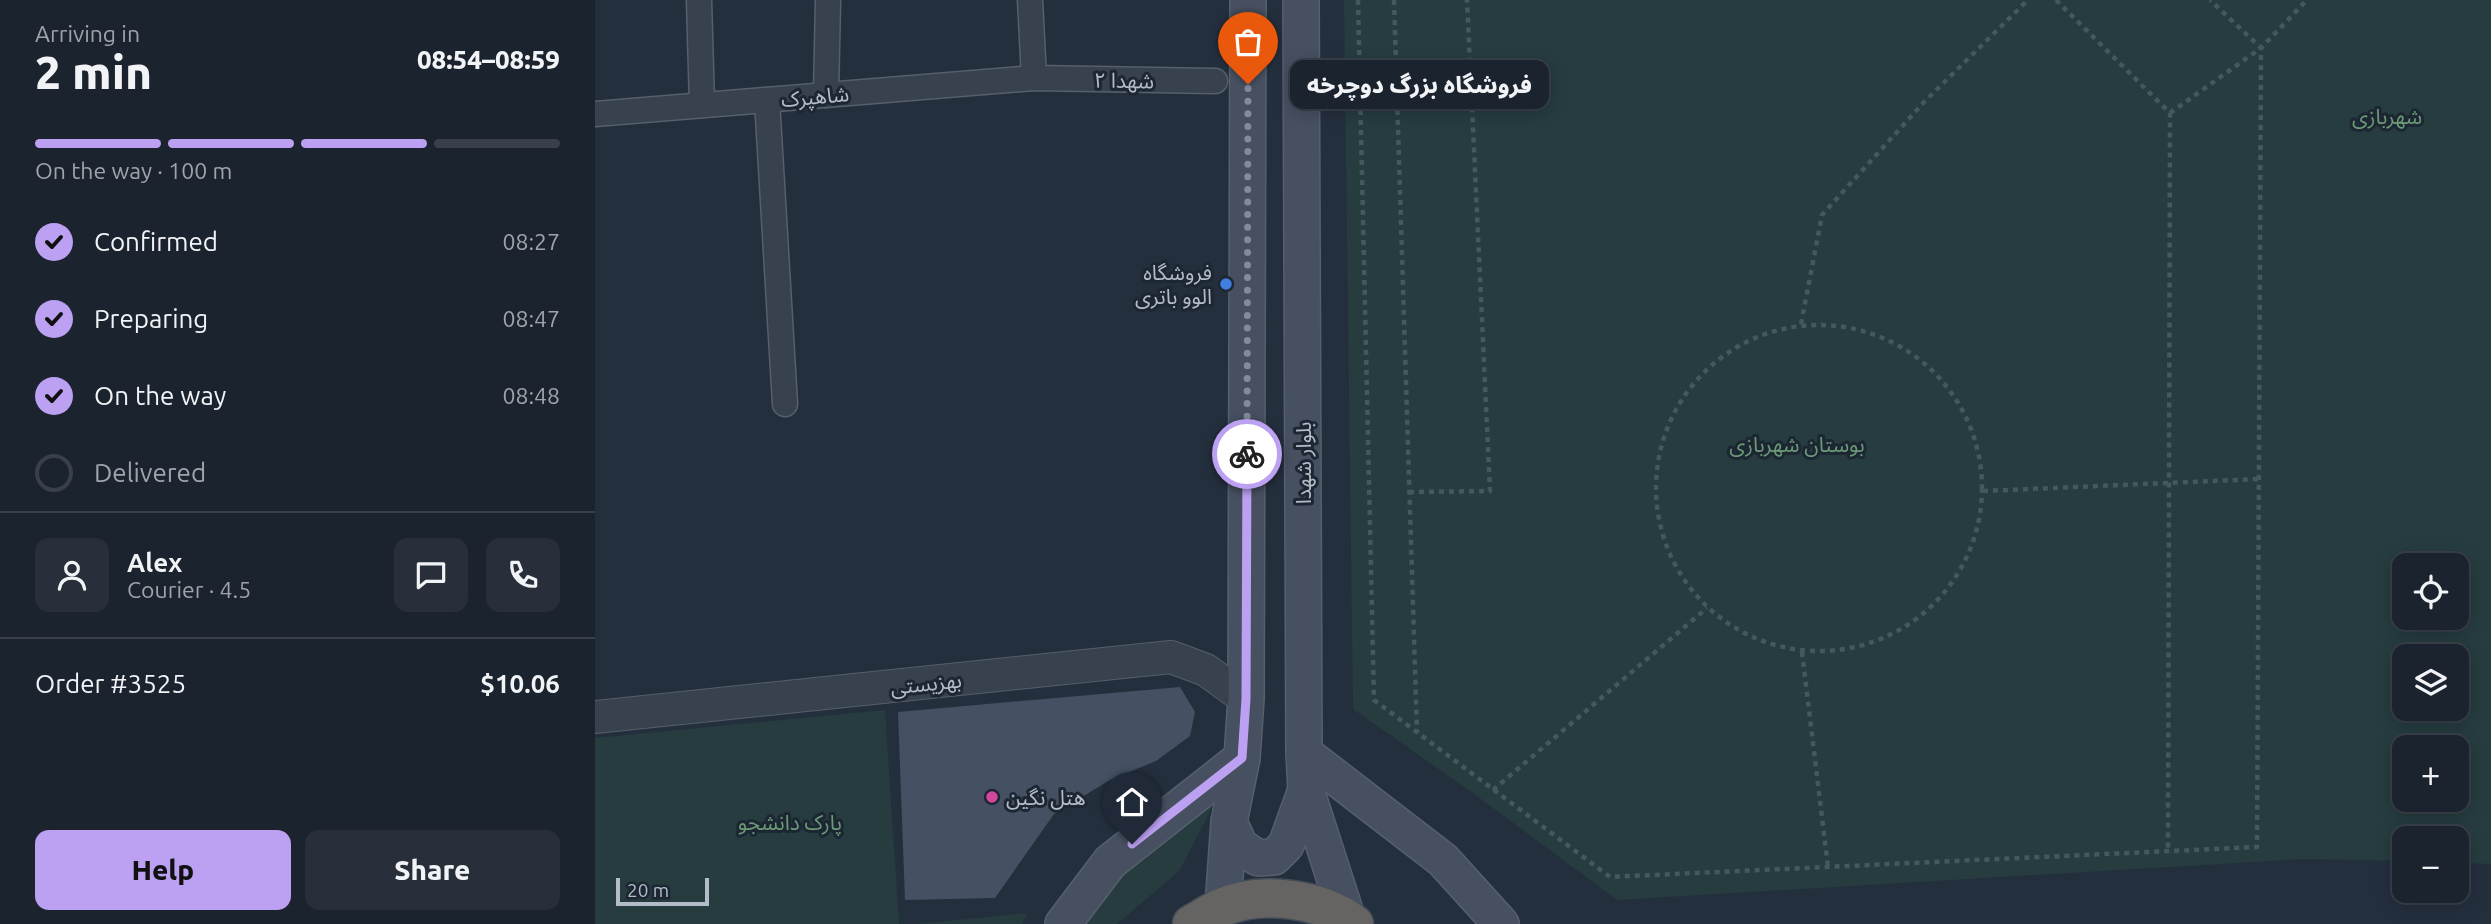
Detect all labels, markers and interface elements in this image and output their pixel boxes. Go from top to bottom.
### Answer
pin [1218,12.0,1278,84]
text: Arriving in [35,21,140,46]
icon: bag [1229,23,1267,61]
text: 08:54–08:59 [417,45,560,74]
text: 2 min [35,46,152,98]
callout: فروشگاه بزرگ دوچرخه [1290,60,1549,108]
street label: شهدا ۲ [1094,67,1154,94]
text: فروشگاه بزرگ دوچرخه [1307,72,1532,97]
street label: شاهپرک [780,81,850,113]
park label: شهربازی [2352,104,2422,129]
text: On the way · 100 m [35,158,232,183]
icon: check [35,223,73,261]
text: Confirmed [94,227,218,256]
text: 08:27 [502,229,560,254]
place label: فروشگاه الوو باتری [1135,260,1212,309]
marker: فروشگاه الوو باتری [1218,276,1234,292]
icon: check [35,300,73,338]
text: Preparing [94,304,208,333]
text: 08:47 [502,306,560,331]
icon: check [35,377,73,415]
text: On the way [94,381,226,410]
text: 08:48 [502,383,560,408]
courier [1212,419,1282,489]
street label: بلوار شهدا [1291,422,1316,504]
park label: بوستان شهربازی [1729,432,1865,457]
icon: bike [1228,435,1266,473]
text: Delivered [94,458,206,487]
button: person [35,538,109,612]
button: chat [394,538,468,612]
button: phone [486,538,560,612]
text: Alex [127,548,182,577]
map controls [2392,553,2469,903]
button: locate [2392,553,2469,630]
text: Courier · 4.5 [127,577,251,602]
button: layers [2392,644,2469,721]
street label: بهزیستی [889,667,963,700]
text: Order #3525 [35,669,186,698]
text: $10.06 [480,669,560,698]
button: + [2392,735,2469,812]
pin [1102,772,1162,844]
icon: home [1113,783,1151,821]
place label: هتل نگین [1006,785,1086,810]
marker: هتل نگین [984,789,1000,805]
park label: پارک دانشجو [738,810,842,836]
button: − [2392,826,2469,903]
button: Help [35,830,291,910]
button: Share [305,830,560,910]
scale bar [616,875,709,907]
text: 20 m [627,879,669,901]

